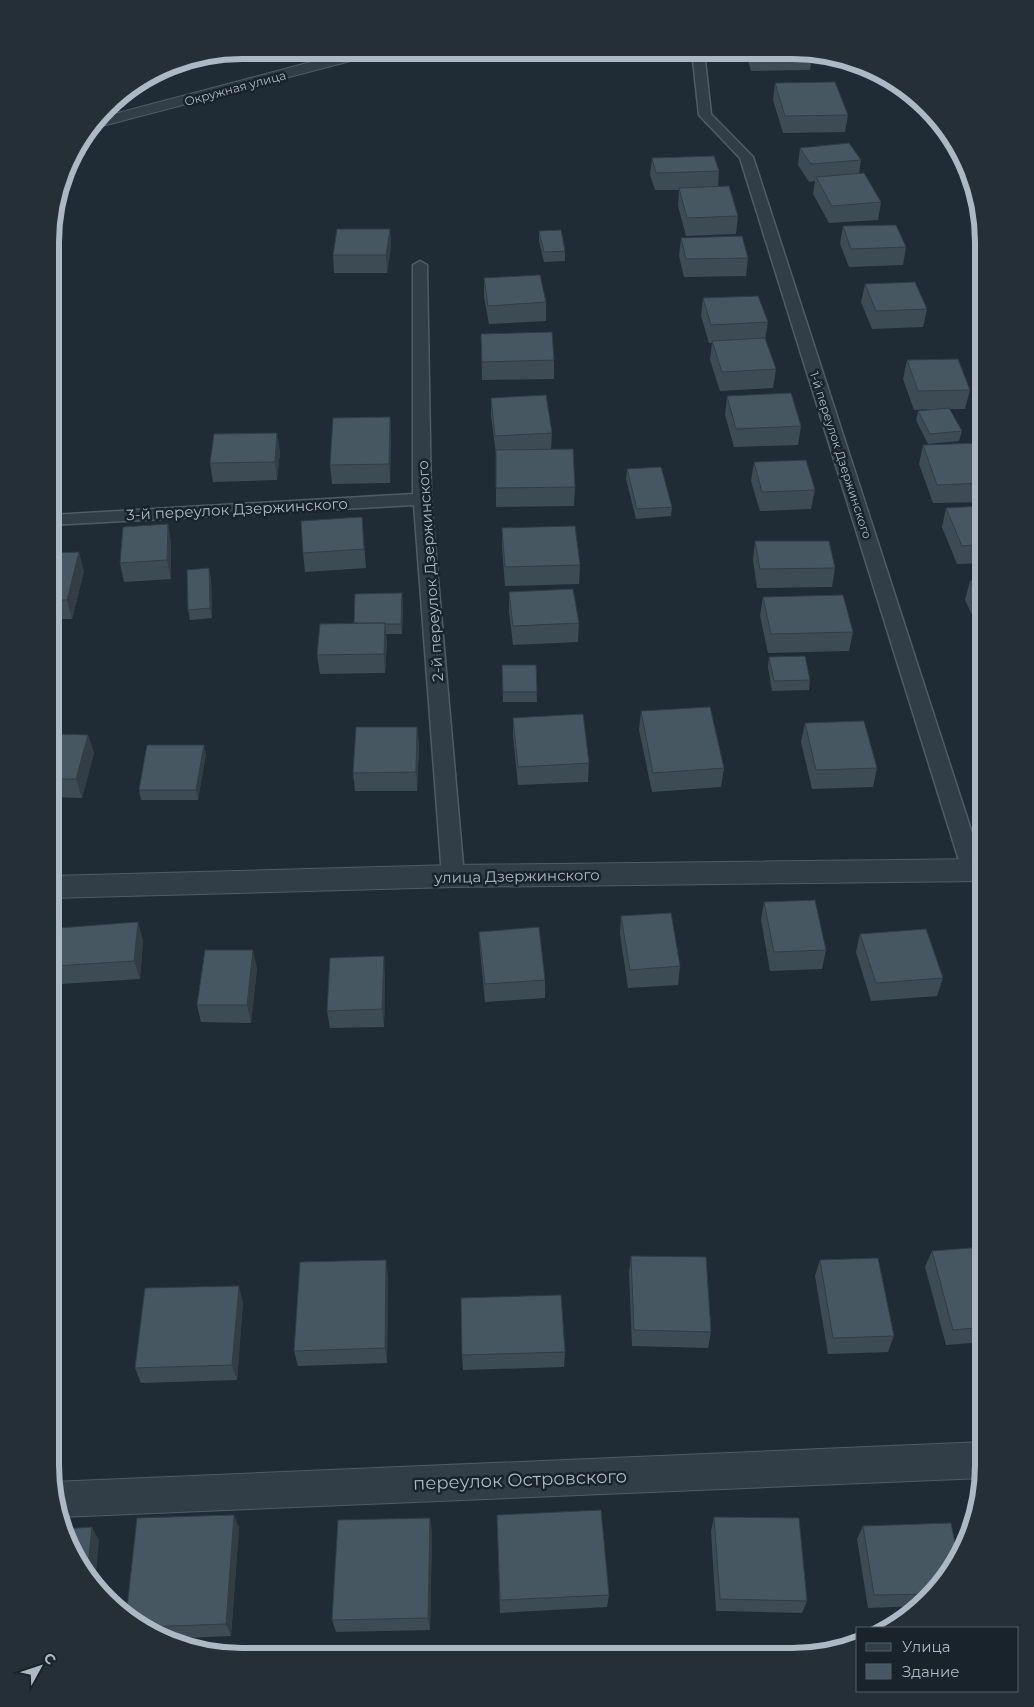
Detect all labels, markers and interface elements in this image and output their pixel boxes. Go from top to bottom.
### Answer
street label: Окружная улица [183,67,287,109]
street label: 1-й переулок Дзержинского [807,369,875,541]
street label: 2-й переулок Дзержинского [413,460,447,682]
street label: 3-й переулок Дзержинского [126,494,348,524]
street label: улица Дзержинского [433,865,600,887]
street label: переулок Островского [413,1465,627,1495]
legend [856,1627,1019,1692]
text: Улица [902,1637,950,1656]
north arrow [15,1642,65,1692]
text: С [40,1649,60,1668]
text: Здание [902,1662,960,1681]

